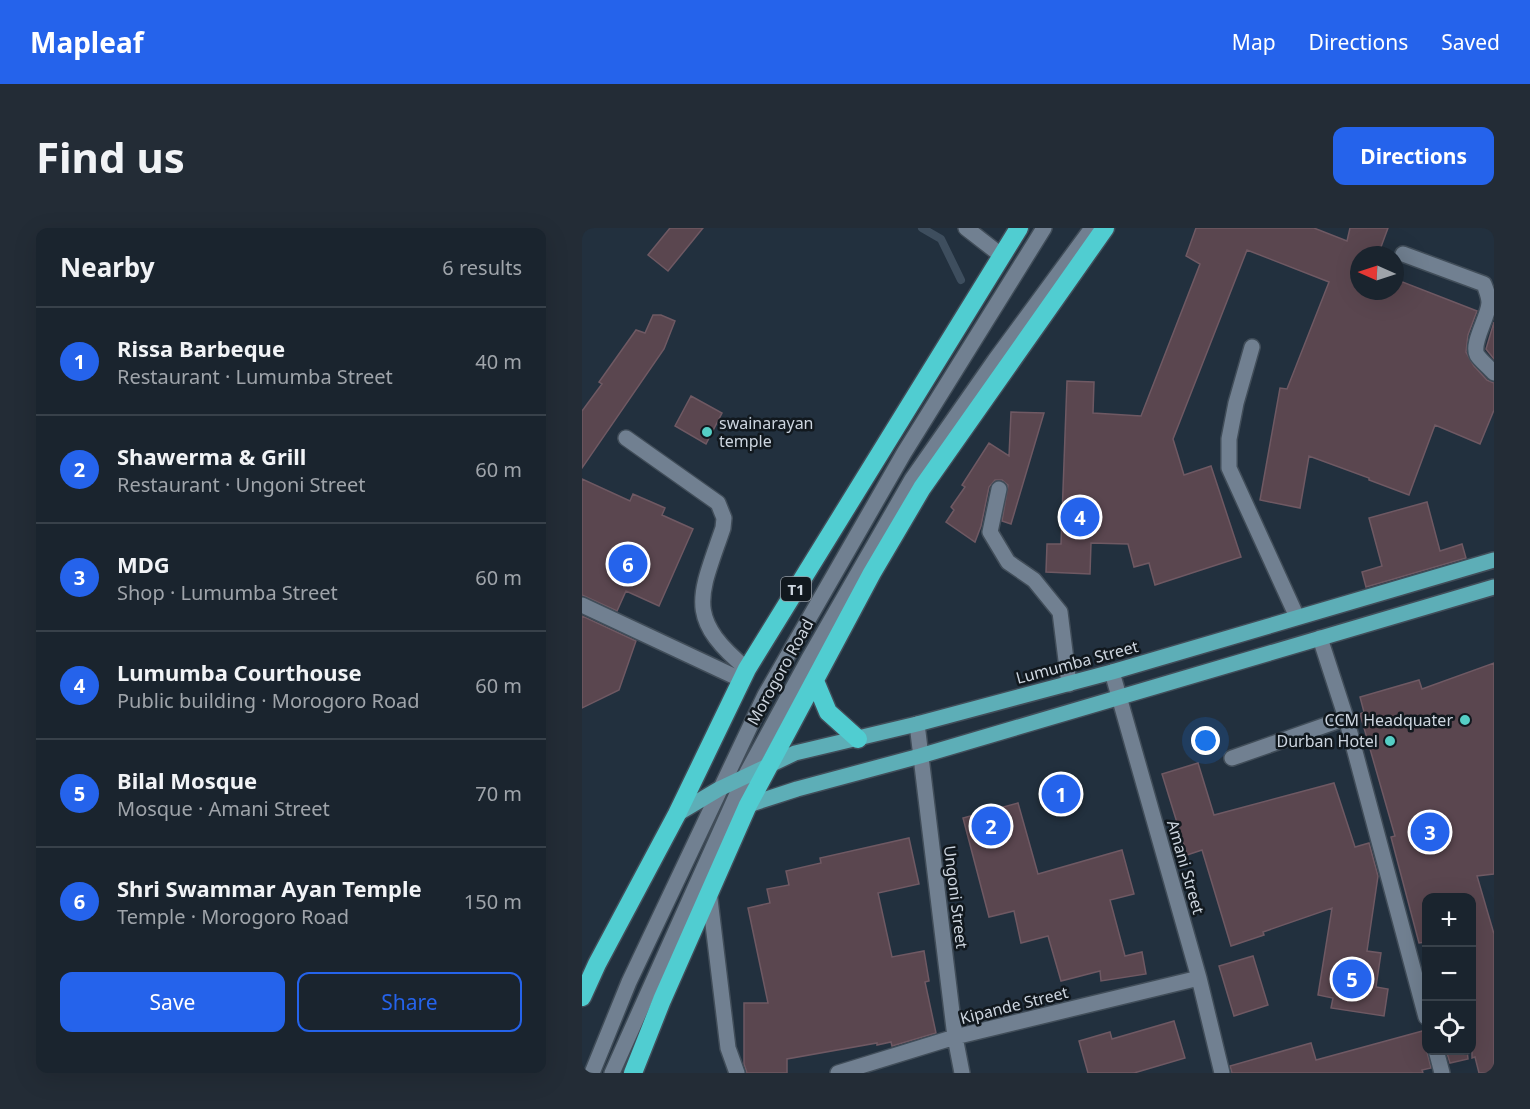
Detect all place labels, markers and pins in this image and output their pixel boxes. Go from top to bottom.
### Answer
place label: swainarayan temple [719,412,814,452]
marker: swainarayan temple [700,425,714,439]
pin: 4 [1060,494,1100,540]
pin: 6 [608,542,648,586]
place label: CCM Headquater [1325,709,1453,731]
marker: CCM Headquater [1458,713,1472,727]
place label: Durban Hotel [1276,730,1378,752]
marker: Durban Hotel [1383,734,1397,748]
pin: 1 [1042,772,1080,816]
pin: 2 [972,804,1010,848]
pin: 3 [1410,810,1450,854]
pin: 5 [1332,956,1372,1002]

